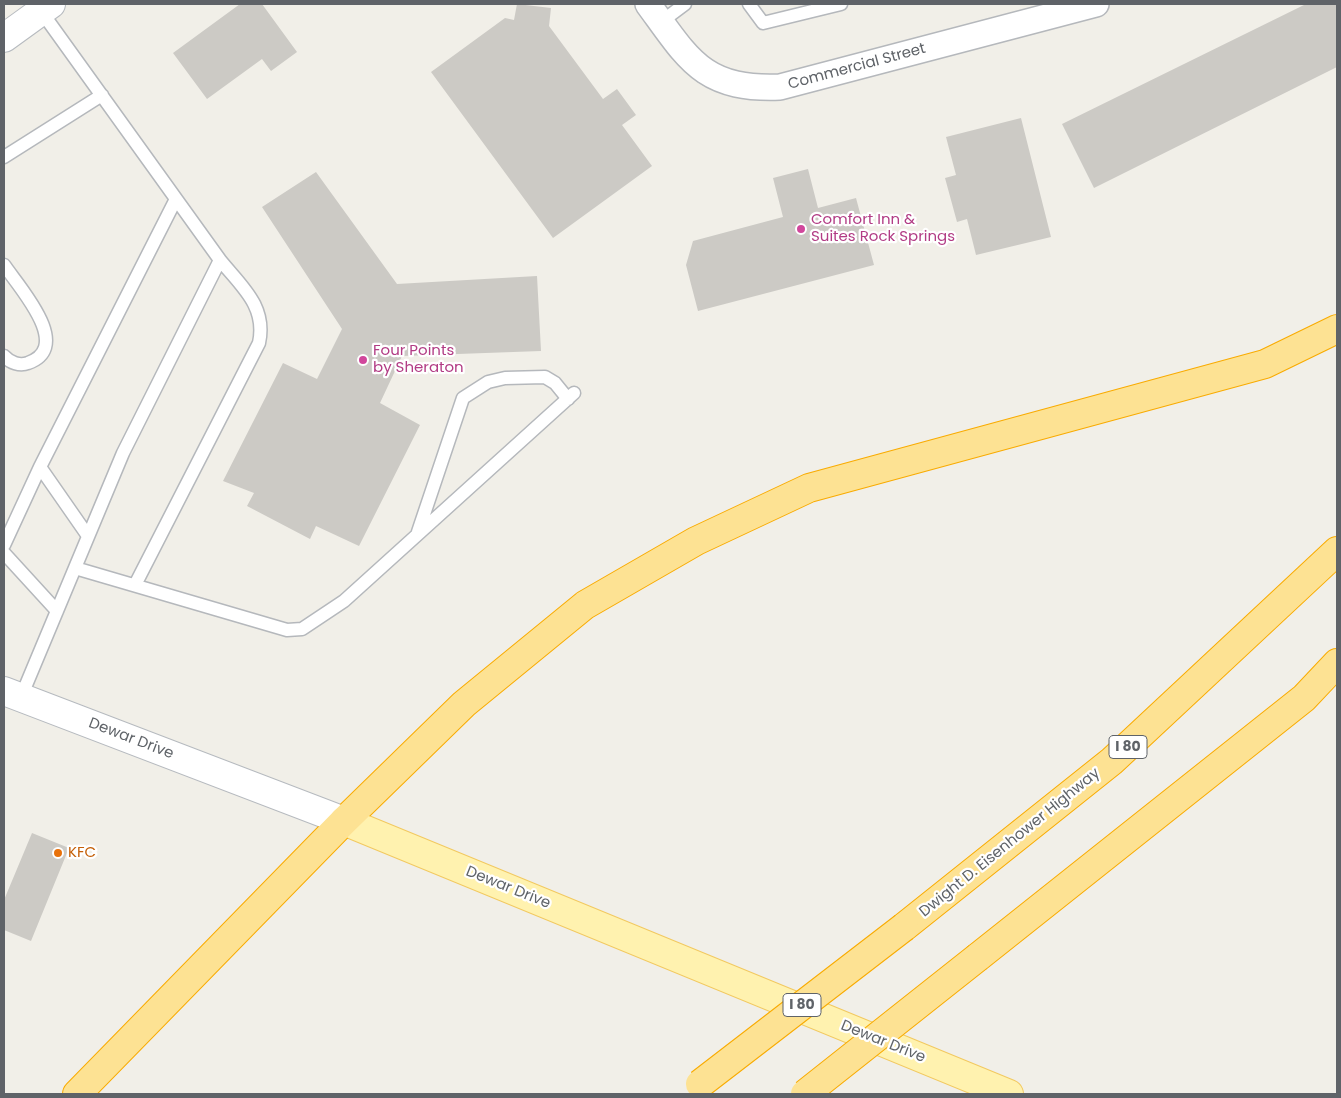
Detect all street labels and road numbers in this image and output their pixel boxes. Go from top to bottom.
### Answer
street label: Commercial Street [786,40,928,94]
street label: Dewar Drive [86,715,176,763]
road number: I 80 [1109,736,1147,759]
street label: Dwight D. Eisenhower Highway [916,765,1104,921]
street label: Dewar Drive [463,863,553,913]
road number: I 80 [783,994,821,1016]
street label: Dewar Drive [838,1017,928,1067]

